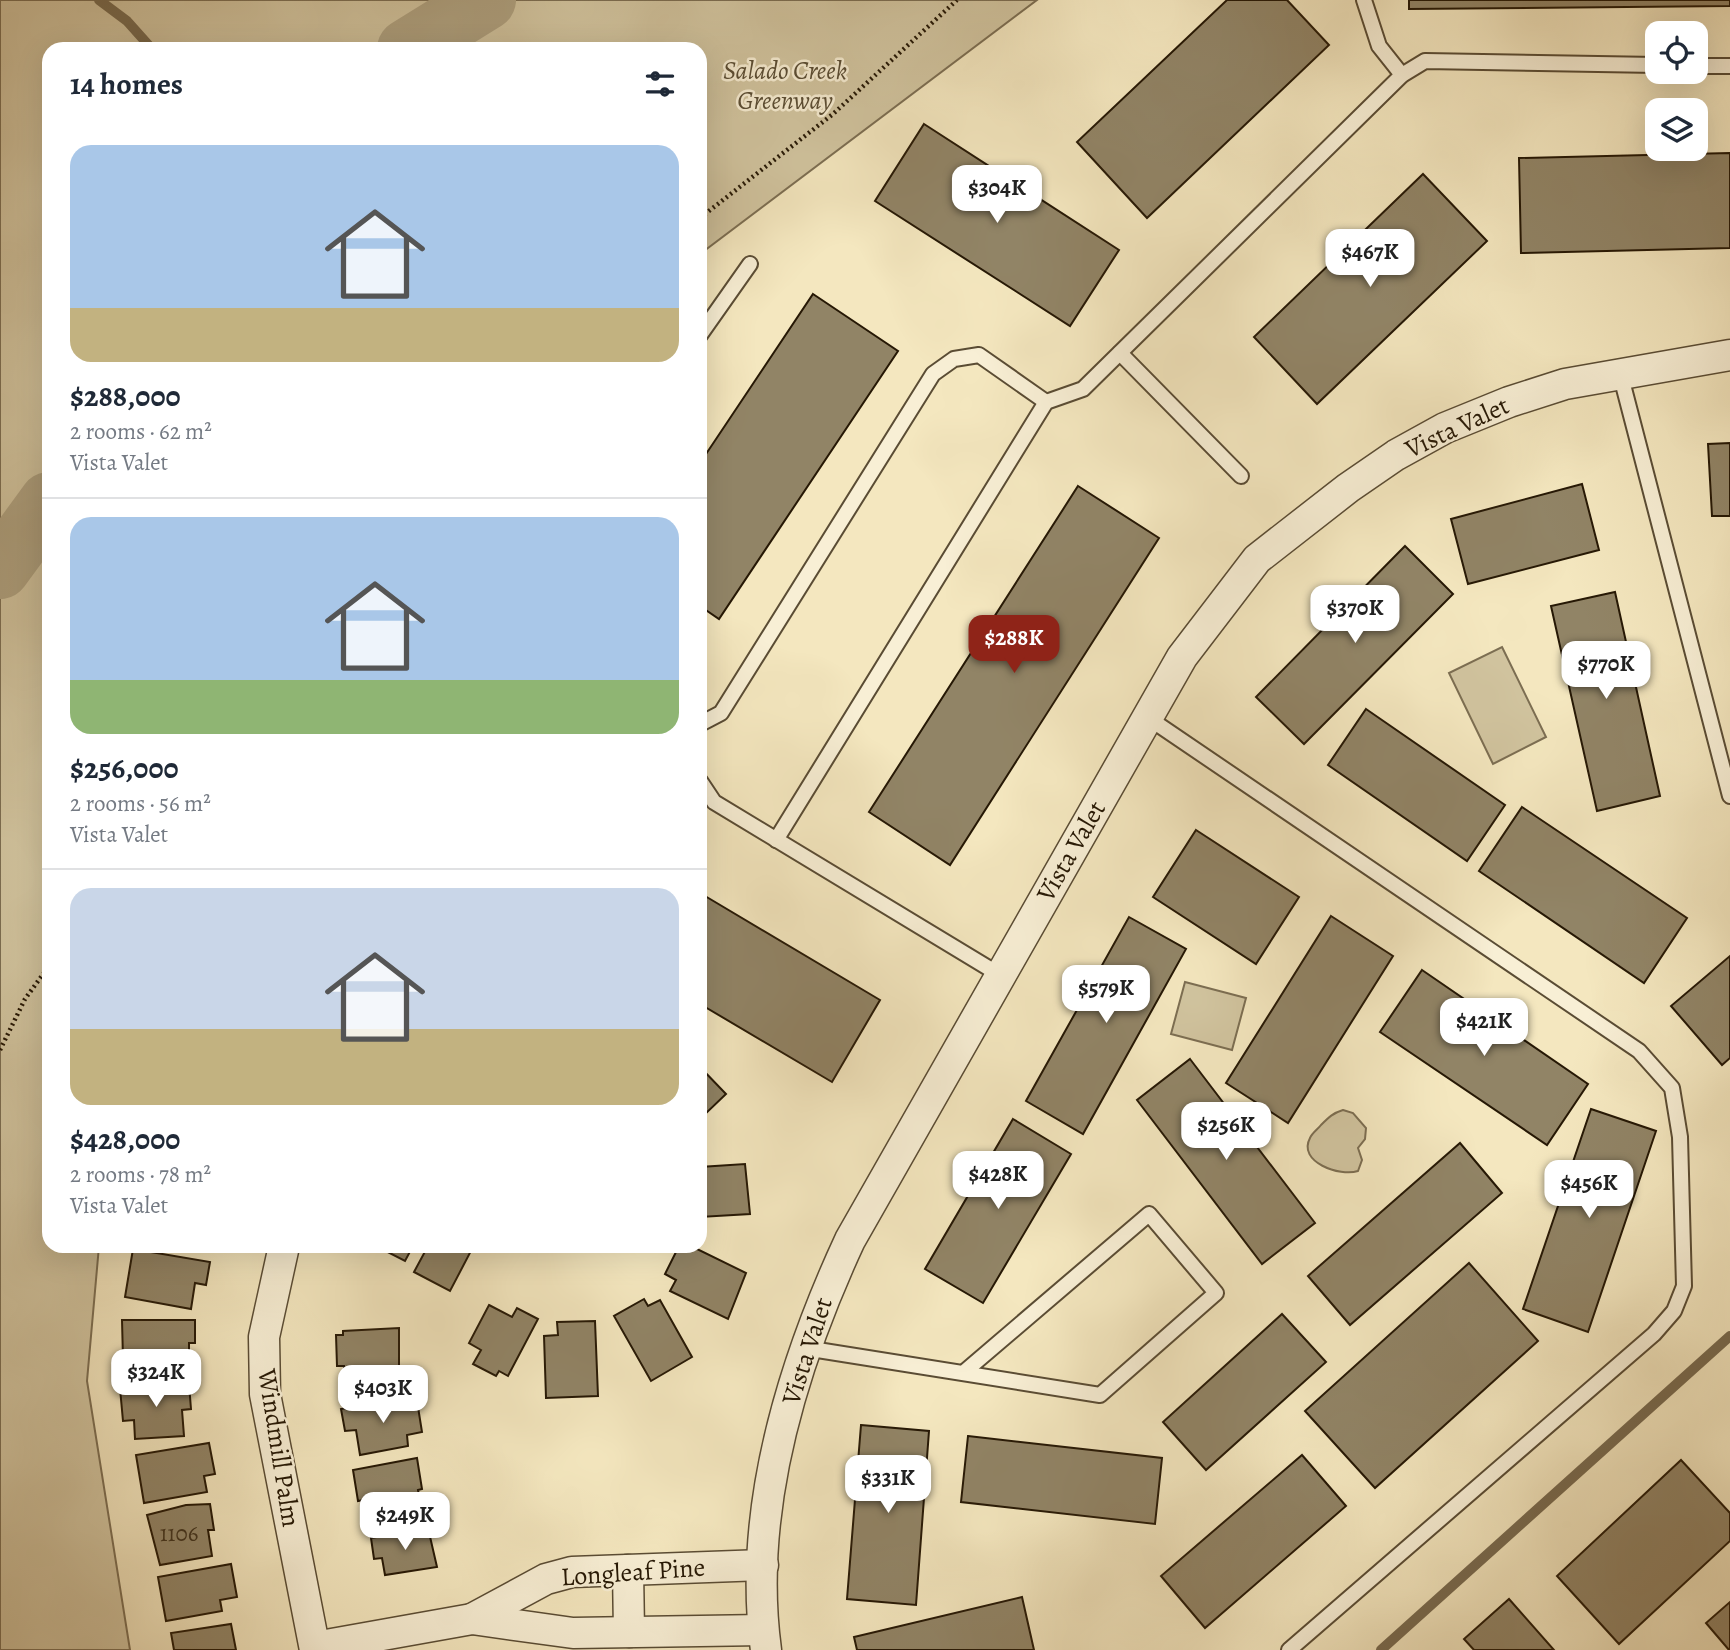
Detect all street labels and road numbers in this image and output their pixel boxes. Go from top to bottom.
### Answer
street label: Vista Valet [1398,388,1515,467]
street label: Vista Valet [1028,794,1114,909]
street label: Vista Valet [773,1292,841,1410]
street label: Windmill Palm [249,1366,309,1529]
street label: Longleaf Pine [560,1550,706,1594]

